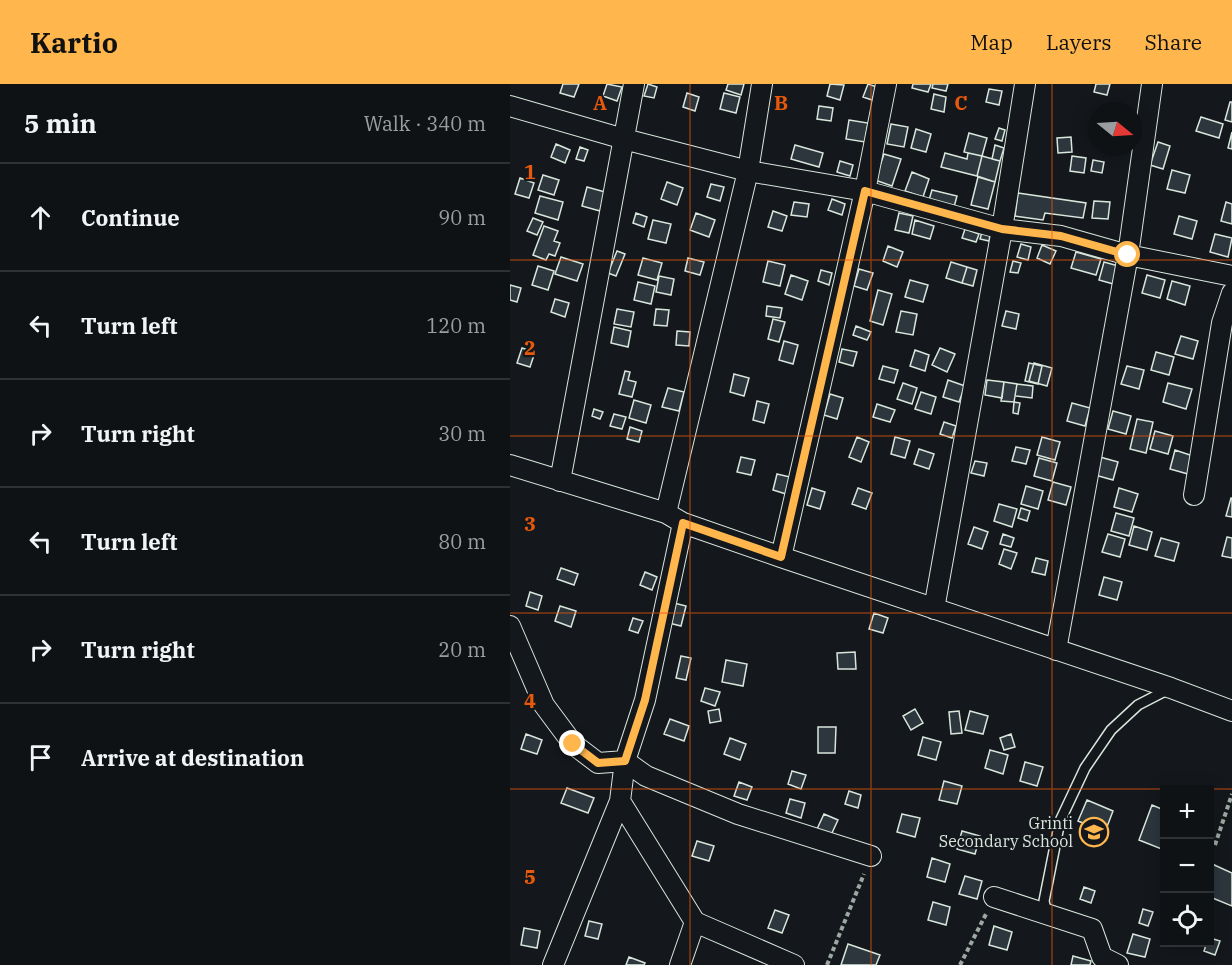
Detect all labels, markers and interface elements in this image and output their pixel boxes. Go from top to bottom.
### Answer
text: Kartio [30,24,118,61]
text: Map [970,28,1013,56]
text: Layers [1046,28,1112,56]
text: Share [1145,28,1202,56]
text: A [593,89,607,116]
text: B [774,89,788,116]
text: C [954,89,968,116]
north arrow [1088,102,1142,156]
text: 5 min [24,106,97,140]
text: Walk · 340 m [364,110,486,137]
text: 1 [524,158,536,185]
icon: ahead [24,201,57,234]
text: Continue [81,203,180,232]
text: 90 m [438,204,486,231]
route start [1114,241,1140,267]
icon: left [24,309,57,342]
text: Turn left [81,311,177,340]
text: 120 m [426,312,486,339]
text: 2 [524,334,536,361]
icon: right [24,417,57,450]
text: Turn right [81,419,195,448]
text: 30 m [438,420,486,447]
text: 3 [524,510,536,537]
icon: left [24,525,57,558]
text: Turn left [81,527,177,556]
text: 80 m [438,528,486,555]
icon: right [24,633,57,666]
text: Turn right [81,635,195,664]
text: 20 m [438,636,486,663]
text: 4 [524,687,536,714]
route end [559,730,585,756]
icon: arrive [24,741,57,774]
text: Arrive at destination [81,743,304,772]
map controls [1160,785,1214,947]
button: + [1160,785,1214,839]
place label: Grinti Secondary School [939,813,1073,851]
school or university icon: Grinti Secondary School [1078,816,1110,848]
button: − [1160,839,1214,893]
text: 5 [524,863,536,890]
button: locate [1160,893,1214,947]

